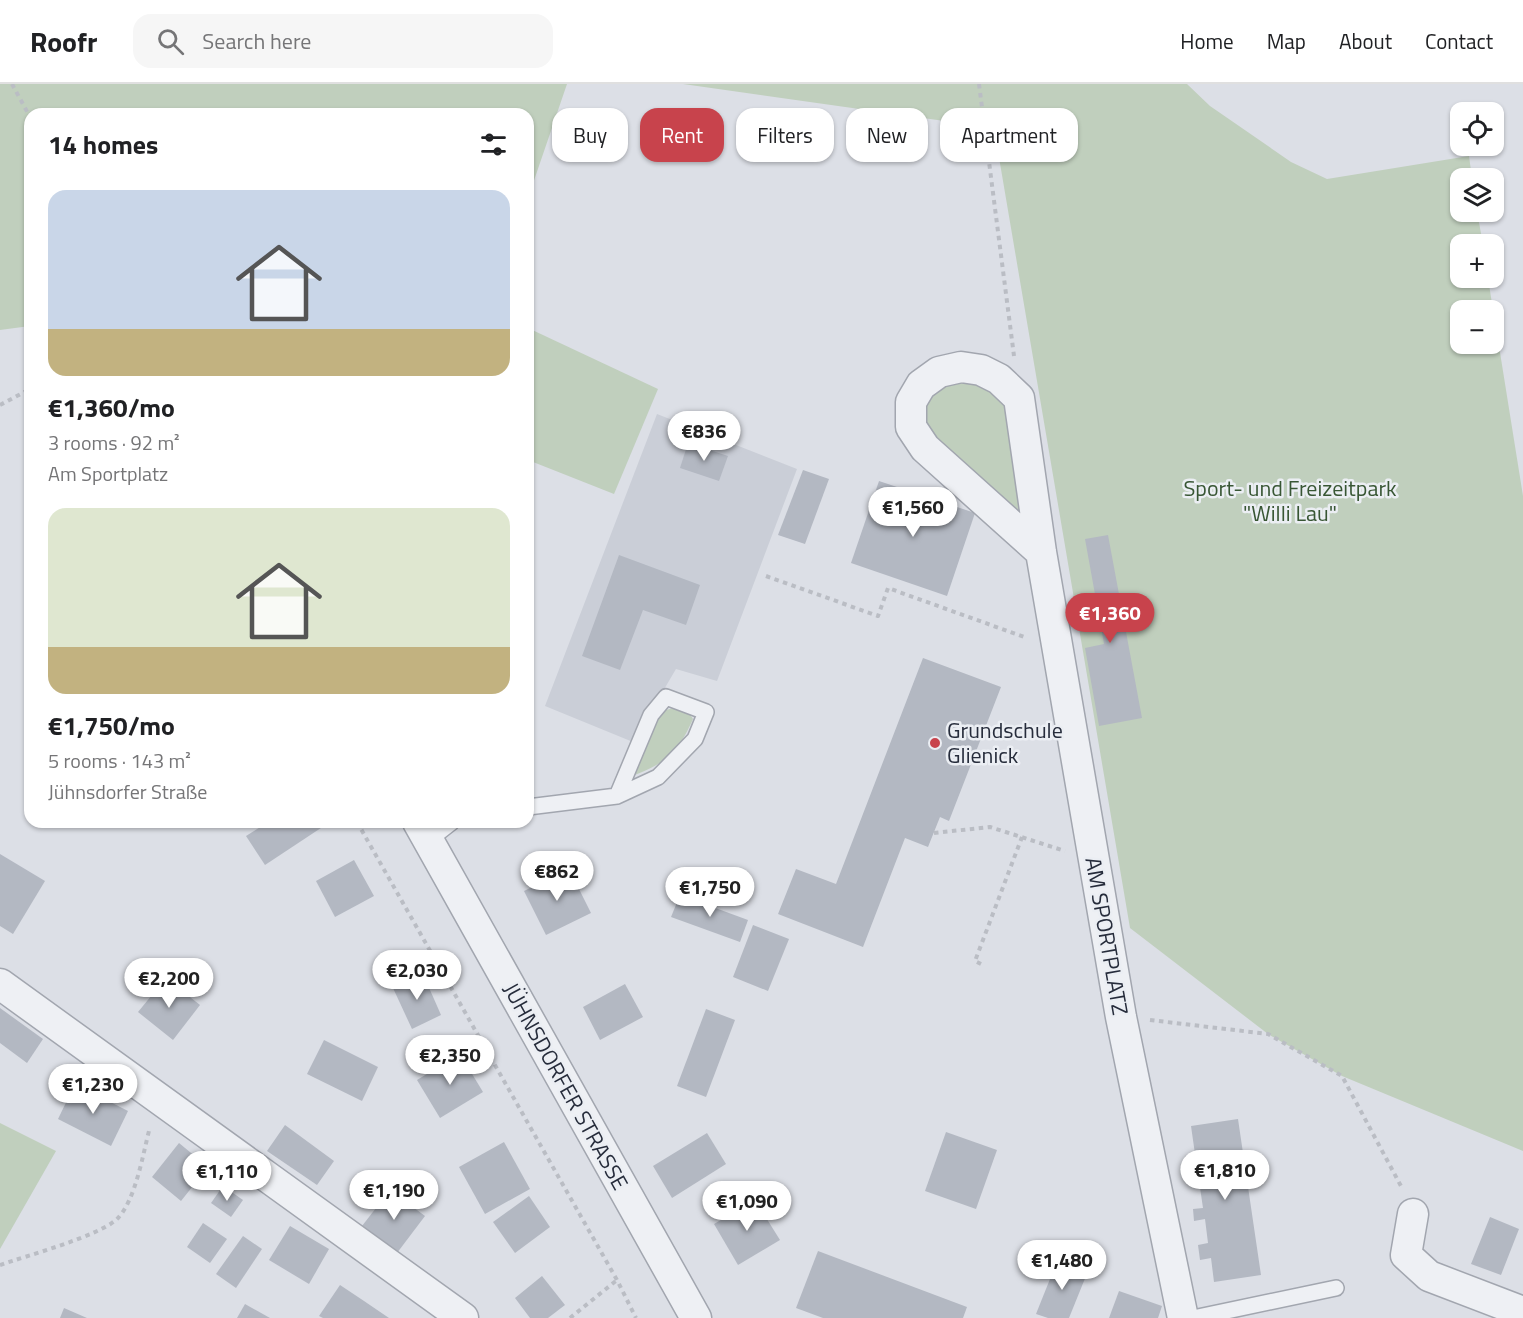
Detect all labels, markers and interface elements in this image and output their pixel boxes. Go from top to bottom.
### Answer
search box [133,14,553,68]
text: Roofr [30,20,97,63]
text: Search here [202,24,311,58]
icon: search [154,25,187,58]
text: Home [1180,25,1234,57]
text: Map [1267,25,1306,57]
text: About [1339,25,1392,57]
text: Contact [1425,25,1493,57]
map controls [1450,102,1504,354]
button: locate [1450,102,1504,156]
chip: Buy [552,108,628,162]
chip: Rent [640,108,724,162]
chip: Filters [736,108,834,162]
chip: New [846,108,928,162]
chip: Apartment [940,108,1078,162]
text: 14 homes [48,125,158,164]
icon: filters [477,128,510,161]
button: layers [1450,168,1504,222]
icon: home [225,229,333,337]
button: + [1450,234,1504,288]
button: − [1450,300,1504,354]
text: €1,360/mo [48,388,175,427]
pin: €836 [668,411,740,462]
text: €836 [682,415,726,446]
text: 3 rooms · 92 m² [48,427,180,458]
text: Am Sportplatz [48,458,168,489]
park label: Sport- und Freizeitpark "Willi Lau" [1183,471,1397,530]
pin: €1,560 [864,487,962,538]
text: €1,560 [882,491,944,522]
icon: home [225,547,333,655]
pin: €1,360 [1061,593,1159,644]
text: €1,360 [1079,597,1141,628]
text: €1,750/mo [48,706,175,745]
place label: Grundschule Glienick [947,713,1063,772]
marker: Grundschule Glienick [928,736,942,750]
text: 5 rooms · 143 m² [48,745,191,776]
text: Jühnsdorfer Straße [48,776,207,807]
pin: €862 [521,851,593,902]
street label: AM SPORTPLATZ [1076,854,1138,1018]
text: €862 [535,855,579,886]
pin: €1,750 [661,867,759,918]
text: €1,750 [679,871,741,902]
pin: €2,030 [368,950,466,1001]
text: €2,030 [386,954,448,985]
pin: €2,200 [120,958,218,1009]
text: €2,200 [138,962,200,993]
street label: JÜHNSDORFER STRASSE [495,976,637,1196]
pin: €2,350 [401,1035,499,1086]
text: €2,350 [419,1039,481,1070]
pin: €1,230 [44,1064,142,1115]
text: €1,230 [62,1068,124,1099]
pin: €1,810 [1176,1150,1274,1201]
pin: €1,110 [178,1151,276,1202]
text: €1,810 [1194,1154,1256,1185]
text: €1,110 [196,1155,258,1186]
pin: €1,190 [345,1170,443,1221]
text: €1,190 [363,1174,425,1205]
pin: €1,090 [698,1181,796,1232]
text: €1,090 [716,1185,778,1216]
pin: €1,480 [1013,1240,1111,1291]
text: €1,480 [1031,1244,1093,1275]

